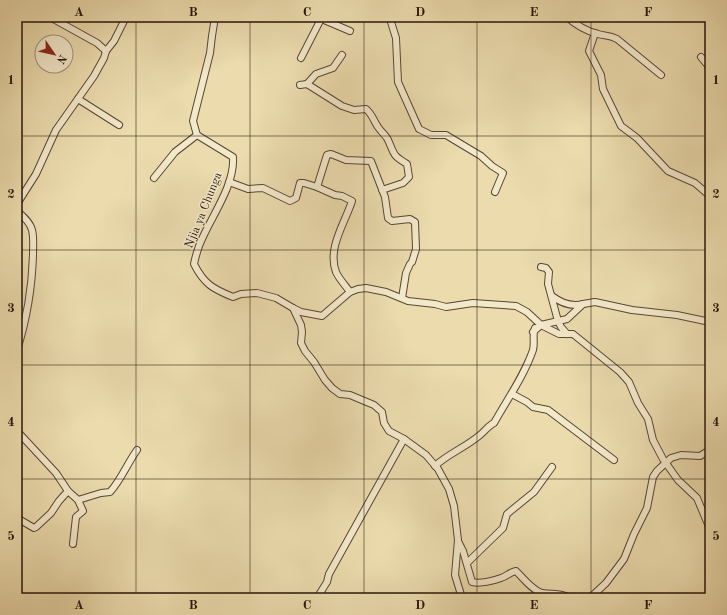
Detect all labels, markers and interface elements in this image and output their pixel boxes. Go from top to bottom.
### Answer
text: A [74,6,84,19]
text: B [188,6,198,19]
text: C [303,6,311,19]
text: D [415,6,425,19]
text: E [530,6,539,19]
text: F [644,6,653,19]
north arrow [34,34,74,74]
text: N [54,52,68,66]
text: 1 [7,74,15,87]
text: 1 [712,74,720,87]
street label: Njia ya Chunga [183,171,225,250]
text: 2 [7,188,15,201]
text: 2 [712,188,720,201]
text: 3 [7,302,15,315]
text: 3 [712,302,720,315]
text: 4 [7,416,15,429]
text: 4 [712,416,720,429]
text: 5 [7,530,15,543]
text: 5 [712,530,720,543]
text: A [74,599,84,612]
text: B [188,599,198,612]
text: C [303,599,311,612]
text: D [415,599,425,612]
text: E [530,599,539,612]
text: F [644,599,653,612]

